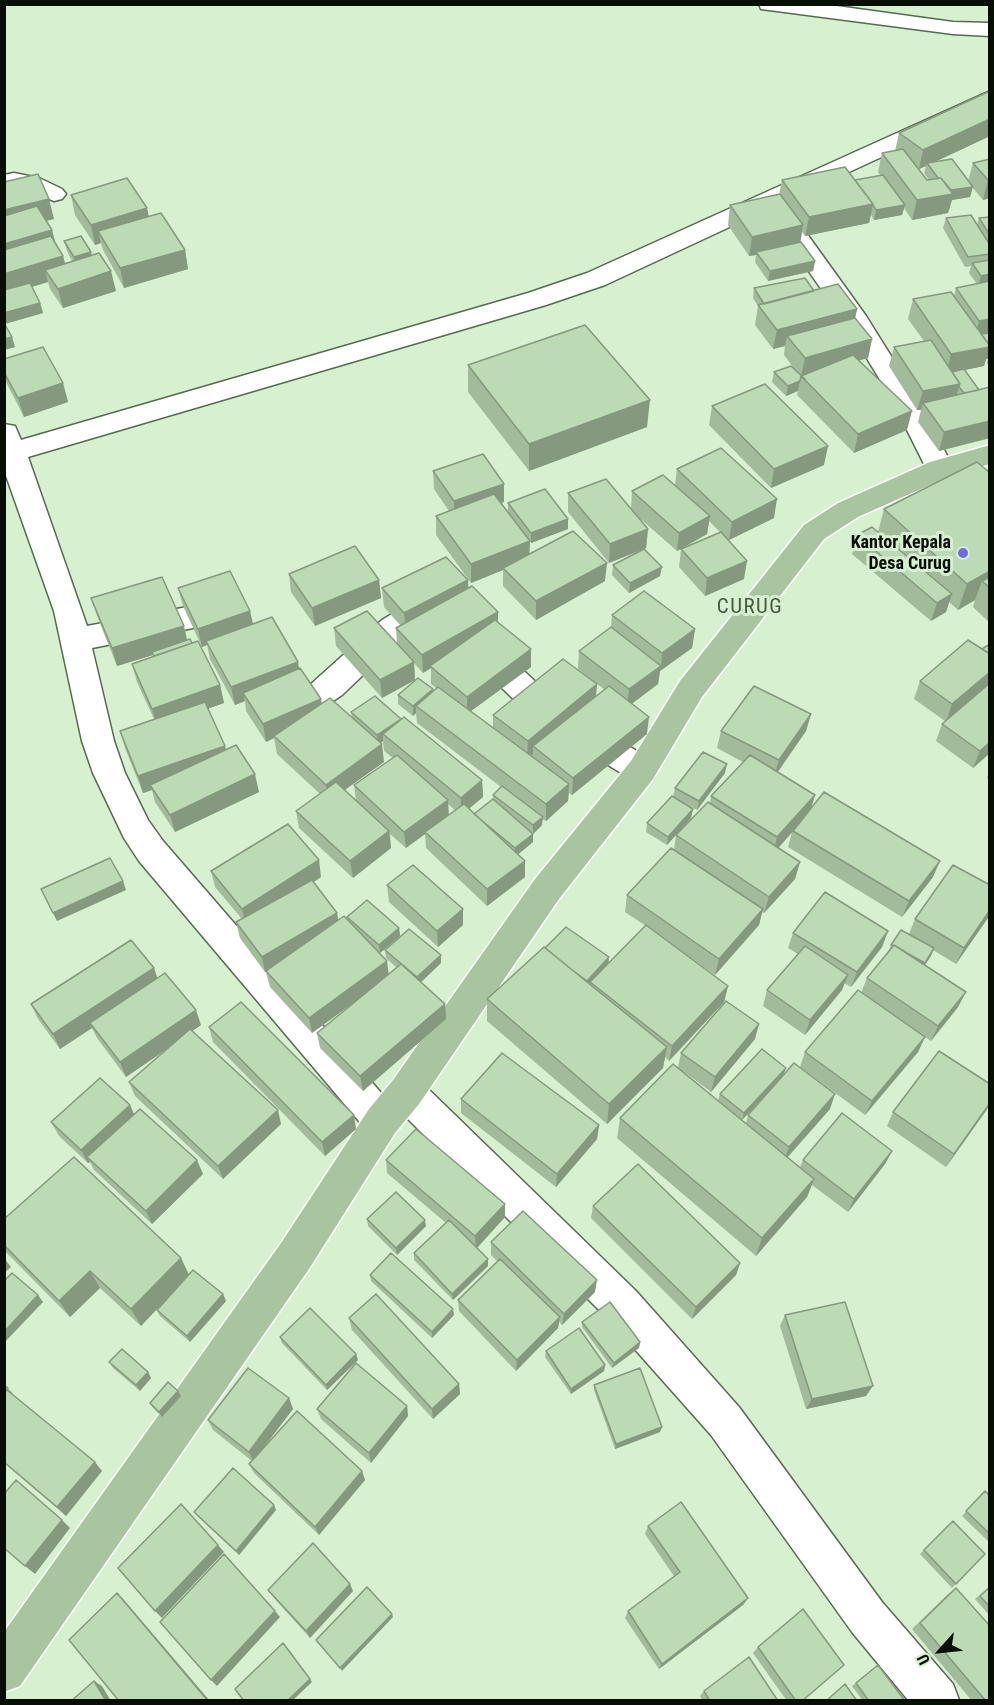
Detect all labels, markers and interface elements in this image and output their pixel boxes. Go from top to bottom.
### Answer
place label: Kantor Kepala Desa Curug [851,532,951,574]
marker: Kantor Kepala Desa Curug [956,546,970,560]
district label: CURUG [717,595,783,621]
north arrow [910,1621,970,1681]
text: U [913,1651,934,1668]

